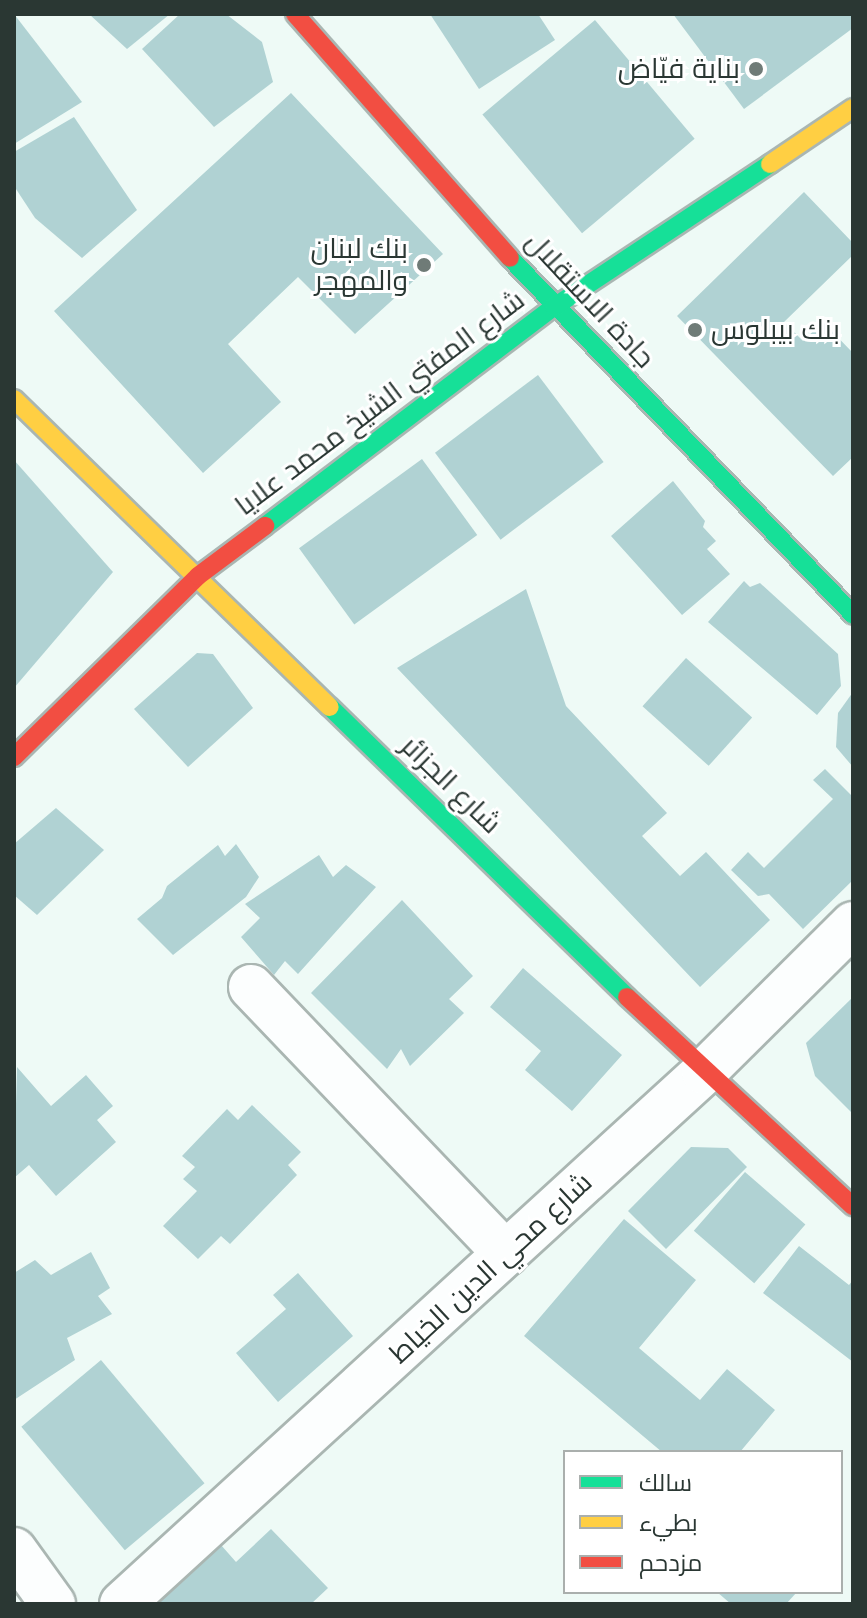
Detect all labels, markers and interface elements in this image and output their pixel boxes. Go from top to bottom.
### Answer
place label: بناية فيّاض [618,52,740,86]
marker: بناية فيّاض [747,60,765,78]
street label: جادة الاستقلال [518,225,662,375]
place label: بنك لبنان والمهجر [311,232,408,298]
marker: بنك لبنان والمهجر [415,256,433,274]
street label: شارع المفتي الشيخ محمد علايا [229,283,531,523]
place label: بنك بيبلوس [711,313,840,347]
marker: بنك بيبلوس [686,321,704,339]
street label: شارع الجزائر [394,729,508,841]
street label: شارع محي الدين الخياط [383,1166,599,1370]
legend [563,1450,843,1594]
text: سالك [639,1469,692,1496]
text: بطيء [639,1509,698,1536]
text: مزدحم [639,1549,702,1576]

